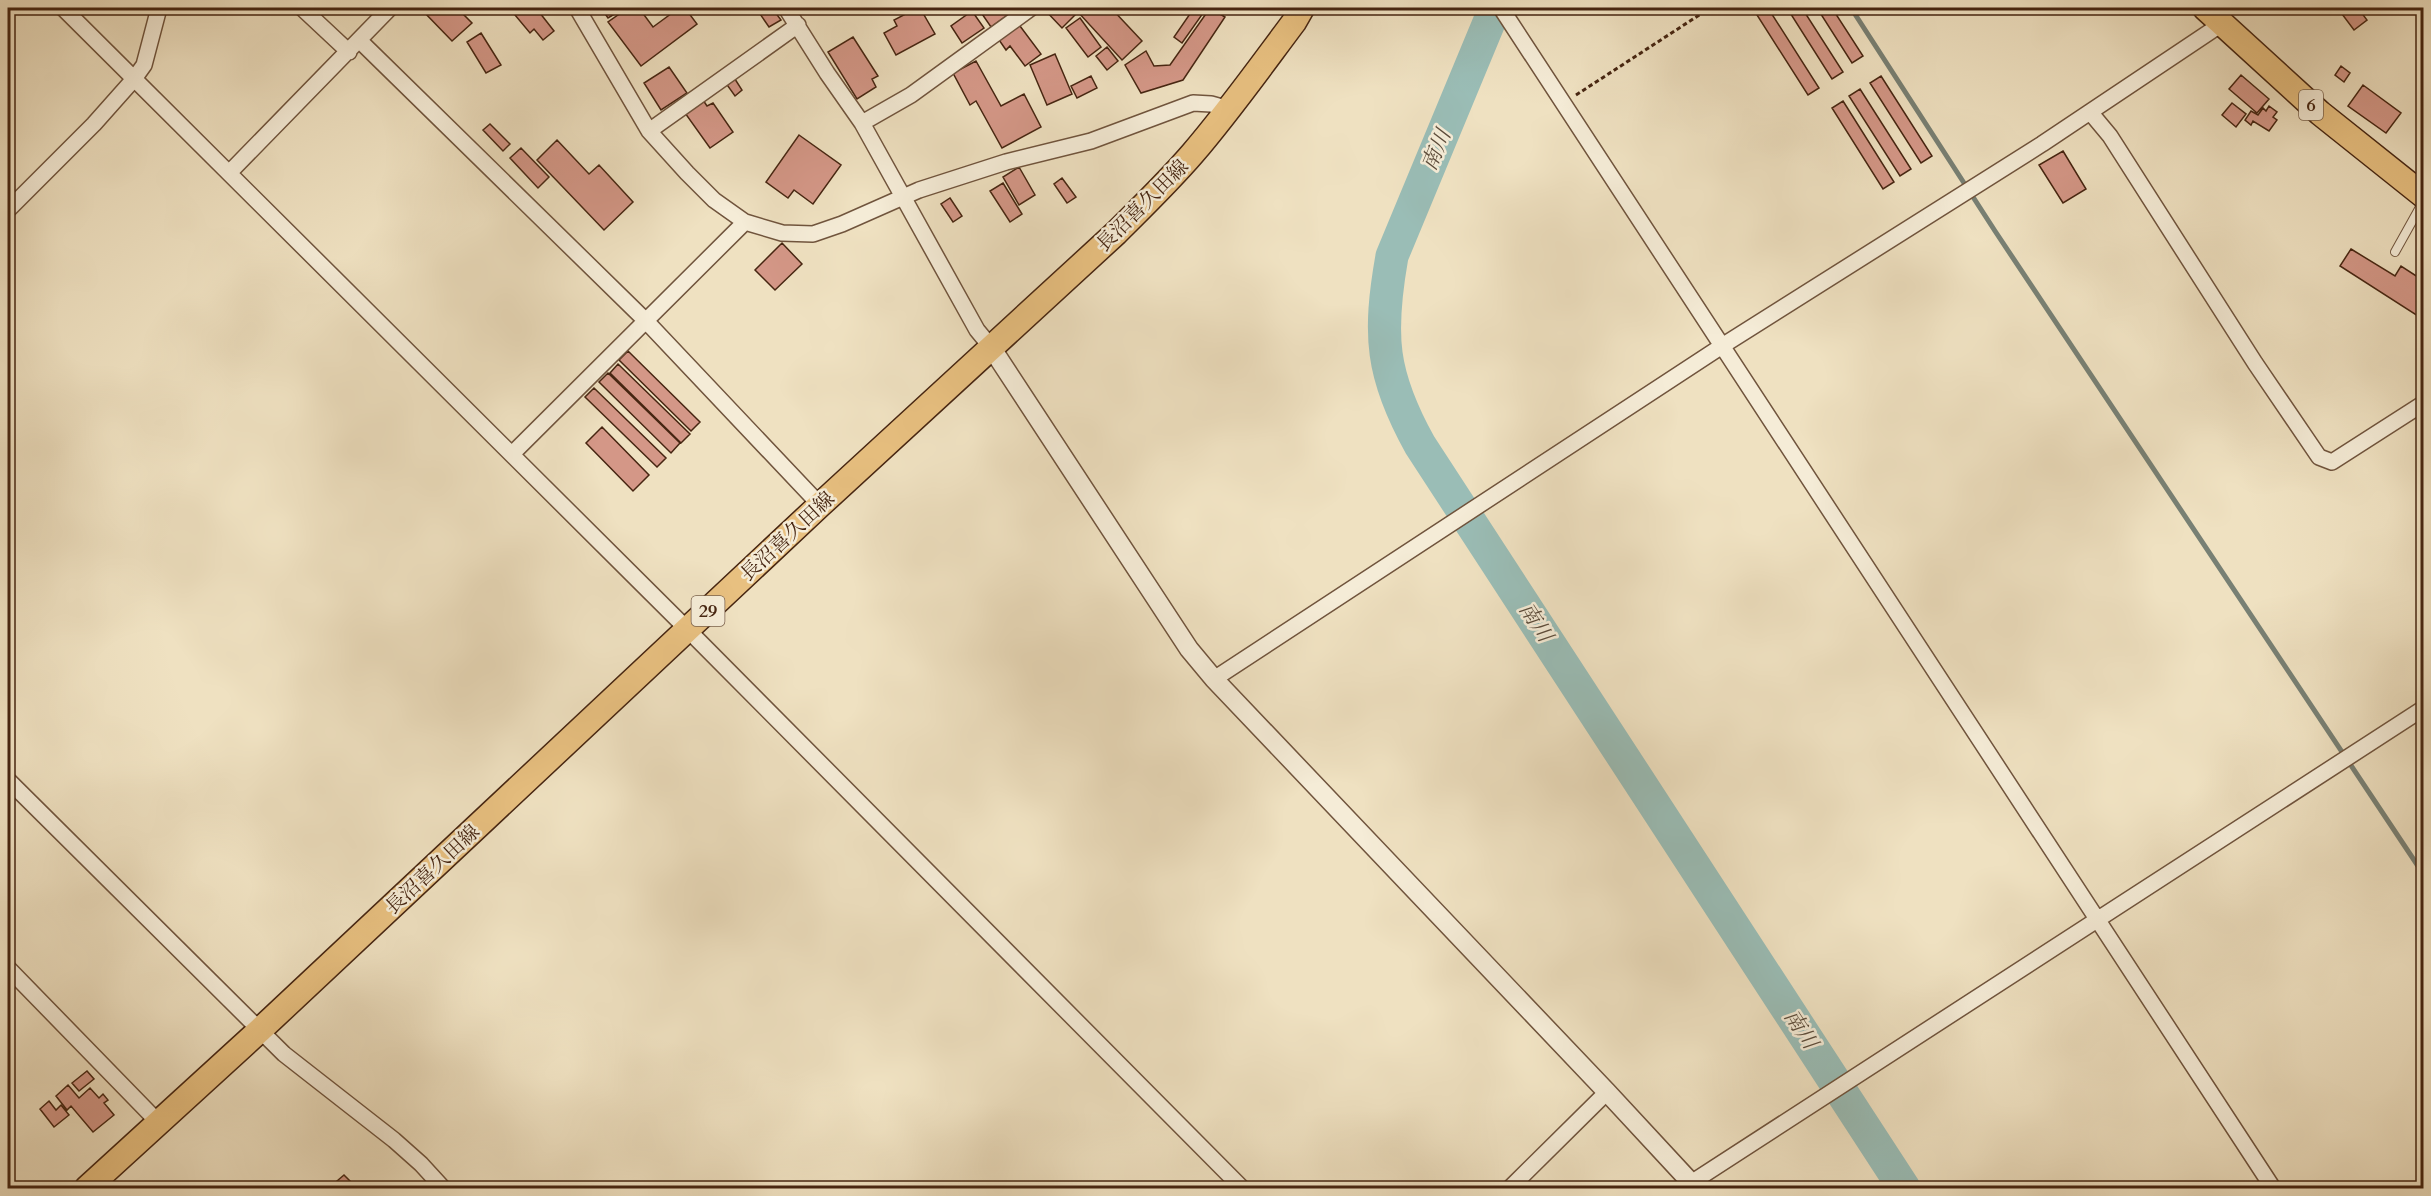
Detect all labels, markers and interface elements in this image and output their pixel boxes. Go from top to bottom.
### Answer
road number: 6 [2299,90,2323,120]
water label: 南川 [1415,123,1459,175]
street label: 長沼喜久田線 [1090,153,1194,257]
street label: 長沼喜久田線 [734,486,840,587]
road number: 29 [692,596,724,626]
water label: 南川 [1512,597,1560,649]
street label: 長沼喜久田線 [379,819,485,920]
water label: 南川 [1777,1004,1825,1056]

